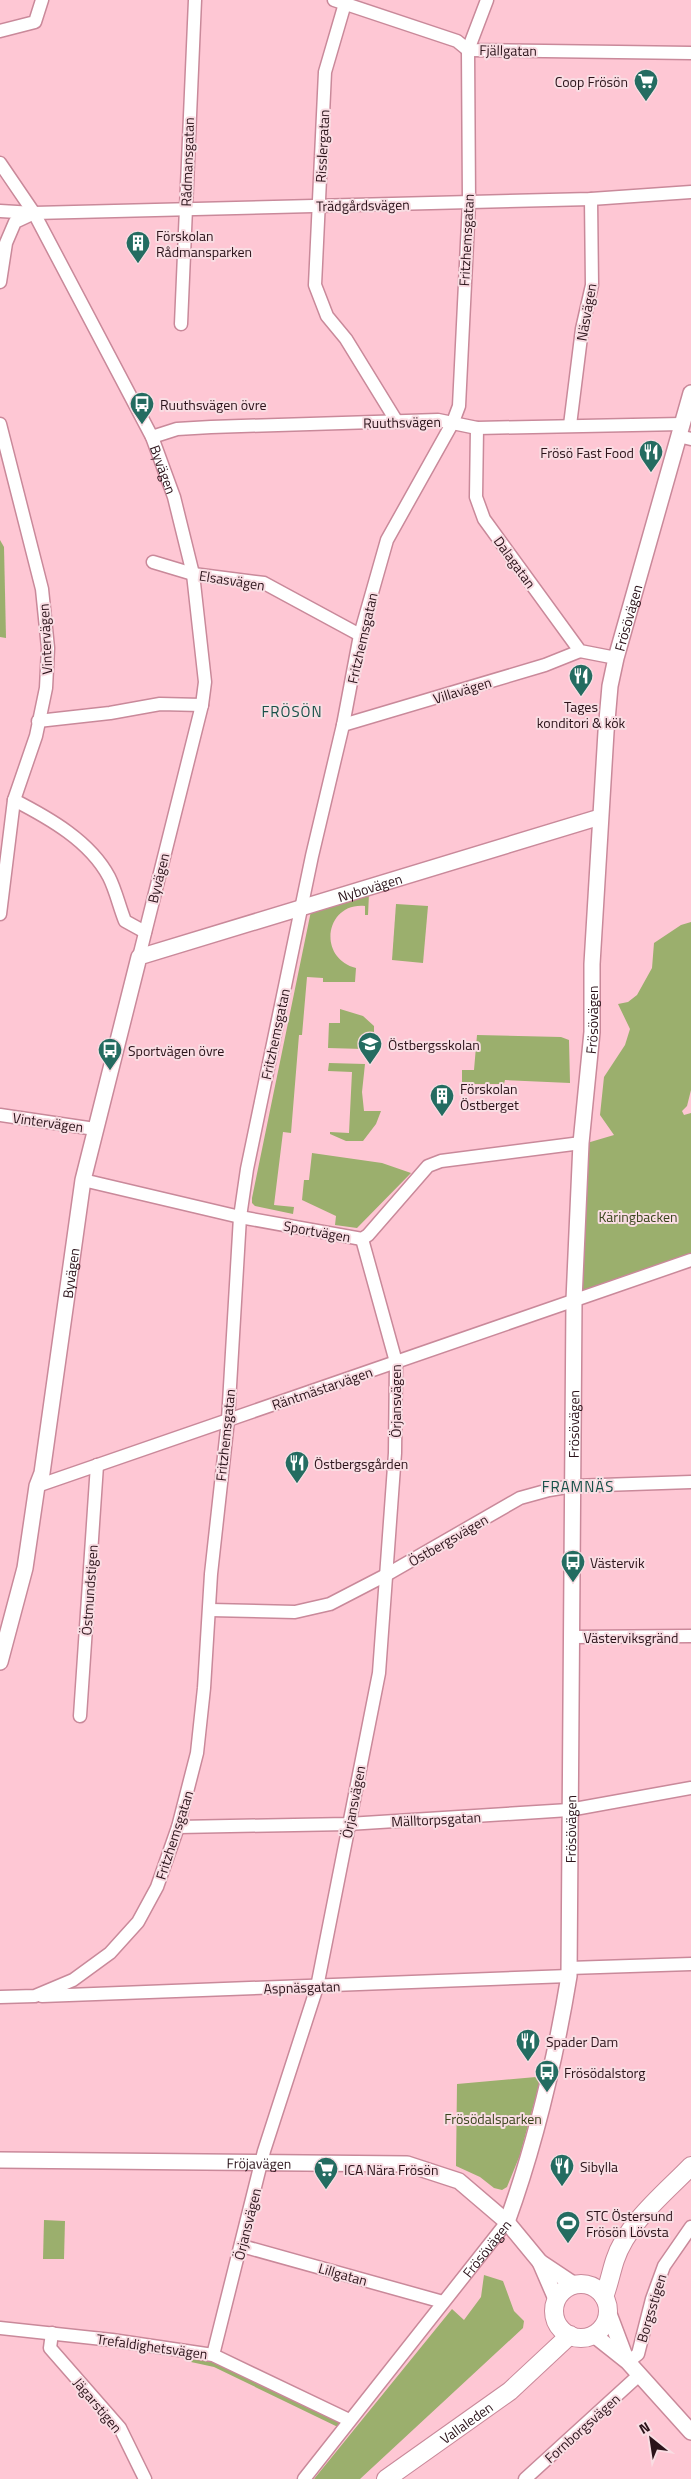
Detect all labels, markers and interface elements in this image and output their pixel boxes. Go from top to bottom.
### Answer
street label: Fjällgatan [479,39,537,61]
supermarket icon: Coop Frösön [633,68,659,102]
place label: Coop Frösön [555,71,628,92]
street label: Risslergatan [310,109,334,183]
street label: Rådmansgatan [175,117,199,207]
street label: Fritzhemsgatan [453,193,479,287]
street label: Trädgårdsvägen [316,194,410,216]
place label: Förskolan Rådmansparken [156,225,252,262]
building icon: Förskolan Rådmansparken [125,230,151,264]
street label: Näsvägen [571,281,601,343]
bus stop icon: Ruuthsvägen övre [129,391,155,425]
place label: Ruuthsvägen övre [160,394,267,415]
street label: Ruuthsvägen [363,411,441,433]
restaurant icon: Frösö Fast Food [638,439,664,473]
street label: Byvägen [145,442,182,497]
place label: Frösö Fast Food [540,442,634,463]
street label: Dalagatan [489,532,541,592]
street label: Elsasvägen [198,564,266,596]
street label: Frösövägen [608,582,647,653]
street label: Fritzhemsgatan [341,590,383,686]
street label: Vintervägen [33,603,57,675]
restaurant icon: Tages konditori & kök [568,663,594,697]
street label: Villavägen [430,671,494,709]
place label: Tages konditori & kök [537,696,626,733]
district label: FRÖSÖN [261,700,323,723]
street label: Byvägen [142,851,174,905]
street label: Nybovägen [335,867,405,907]
street label: Frösövägen [579,986,603,1055]
street label: Fritzhemsgatan [255,987,295,1081]
school or university icon: Östbergsskolan [357,1031,383,1065]
place label: Östbergsskolan [388,1034,480,1055]
bus stop icon: Sportvägen övre [97,1037,123,1071]
place label: Sportvägen övre [128,1040,224,1061]
place label: Förskolan Östberget [460,1078,519,1115]
building icon: Förskolan Östberget [429,1083,455,1117]
street label: Vintervägen [11,1107,85,1137]
park label: Käringbacken [598,1206,678,1227]
street label: Sportvägen [282,1215,352,1247]
street label: Byvägen [56,1246,84,1300]
street label: Räntmästarvägen [269,1361,375,1415]
street label: Örjansvägen [385,1364,406,1438]
street label: Fritzhemsgatan [210,1388,240,1482]
street label: Frösövägen [562,1390,584,1458]
restaurant icon: Östbergsgården [284,1450,310,1484]
place label: Östbergsgården [314,1453,408,1474]
district label: FRAMNÄS [542,1475,614,1498]
street label: Östbergsvägen [404,1509,492,1571]
street label: Östmundstigen [75,1544,103,1636]
bus stop icon: Västervik [560,1549,586,1583]
place label: Västervik [590,1552,645,1573]
street label: Västerviksgränd [583,1627,679,1648]
street label: Örjansvägen [336,1764,370,1840]
street label: Fritzhemsgatan [150,1788,198,1882]
street label: Frösövägen [559,1795,581,1863]
street label: Mälltorpsgatan [391,1806,481,1832]
street label: Aspnäsgatan [263,1975,341,1999]
restaurant icon: Spader Dam [515,2028,541,2062]
place label: Spader Dam [546,2031,618,2052]
bus stop icon: Frösödalstorg [534,2059,560,2093]
place label: Frösödalstorg [564,2062,645,2083]
park label: Frösödalsparken [444,2108,542,2129]
street label: Fröjavägen [227,2152,291,2173]
restaurant icon: Sibylla [549,2153,575,2187]
supermarket icon: ICA Nära Frösön [313,2156,339,2190]
place label: Sibylla [580,2156,618,2177]
place label: ICA Nära Frösön [344,2159,439,2180]
street label: Örjansvägen [228,2186,266,2262]
place label: STC Östersund Frösön Lövsta [586,2205,673,2242]
sports icon: STC Östersund Frösön Lövsta [555,2210,581,2244]
street label: Frösövägen [457,2215,516,2282]
street label: Lillgatan [316,2257,370,2291]
street label: Borgsstigen [631,2271,671,2345]
street label: Trefaldighetsvägen [95,2328,209,2364]
street label: Jägarstigen [69,2373,127,2437]
street label: Fornborgsvägen [540,2388,624,2468]
street label: Vallaleden [435,2396,497,2448]
north arrow [626,2414,676,2464]
text: N [635,2416,654,2439]

